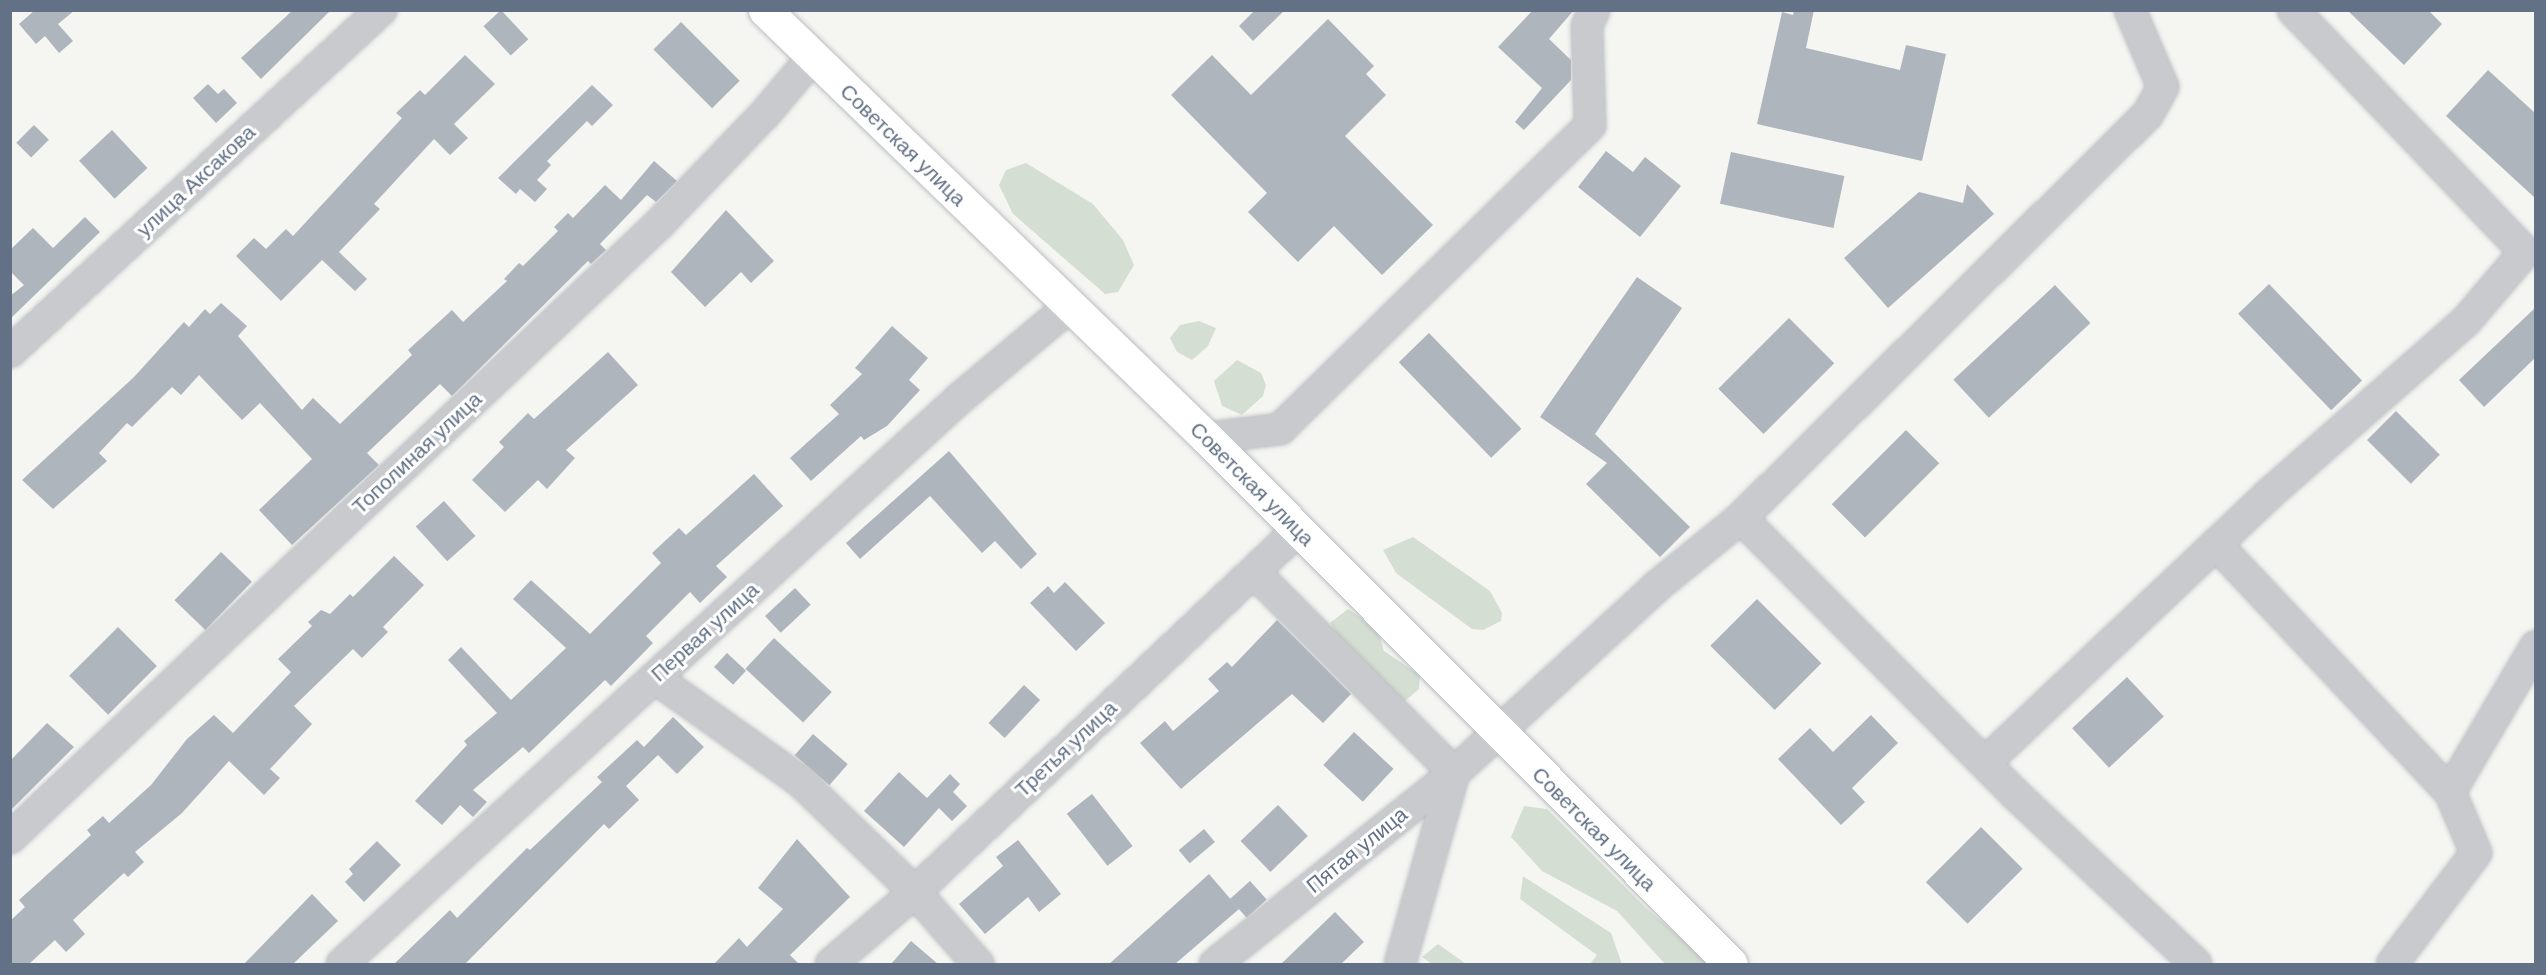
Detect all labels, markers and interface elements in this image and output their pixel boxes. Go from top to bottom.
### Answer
street label: Советская улица [835,79,971,211]
street label: улица Аксакова [132,120,260,242]
street label: Тополиная улица [347,387,487,519]
street label: Советская улица [1185,417,1319,551]
street label: Первая улица [646,577,764,687]
street label: Третья улица [1010,696,1122,802]
street label: Советская улица [1527,762,1661,896]
street label: Пятая улица [1301,802,1413,898]

